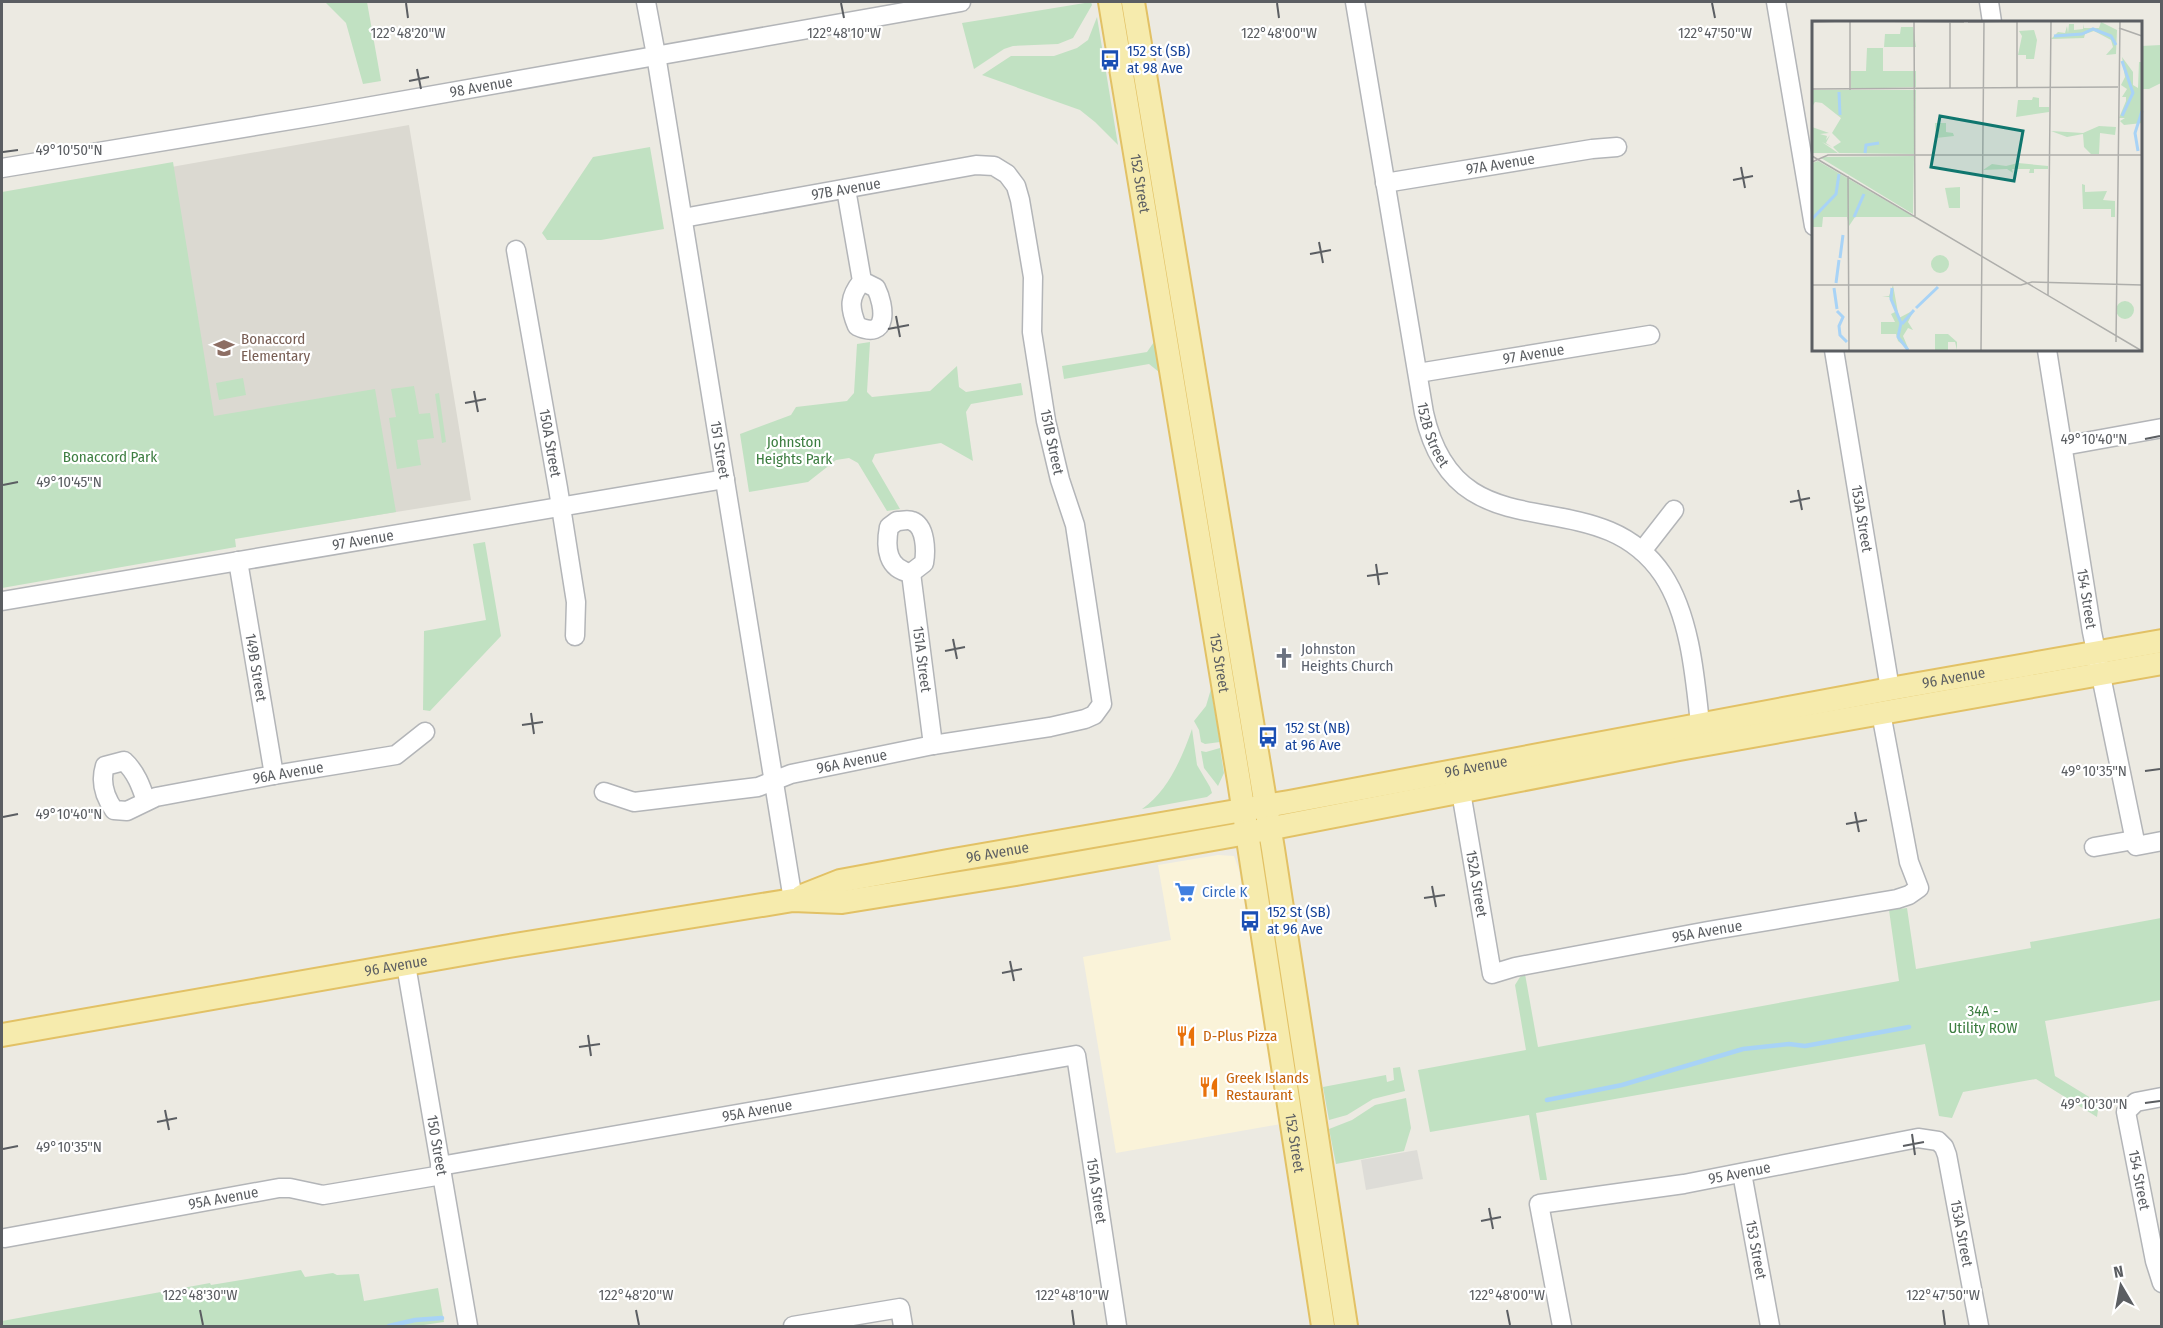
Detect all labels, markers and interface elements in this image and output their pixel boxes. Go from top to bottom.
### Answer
inset map [1812,21,2142,351]
text: 122°48'20"W [371,24,445,42]
text: 122°48'10"W [807,24,881,42]
text: 122°48'00"W [1241,24,1317,42]
text: 122°47'50"W [1678,24,1752,42]
place label: 152 St (SB) at 98 Ave [1127,42,1190,77]
bus stop icon: 152 St (SB) at 98 Ave [1098,48,1122,72]
street label: 98 Avenue [448,72,514,101]
text: 49°10'50"N [35,141,103,159]
street label: 97A Avenue [1465,150,1536,179]
street label: 152 Street [1126,153,1154,215]
street label: 97B Avenue [810,174,882,204]
place label: Bonaccord Elementary [241,330,310,365]
school or university icon: Bonaccord Elementary [212,336,236,360]
street label: 97 Avenue [1501,340,1565,368]
street label: 152B Street [1413,401,1453,471]
street label: 150A Street [535,408,565,479]
street label: 151B Street [1036,408,1068,476]
street label: 151 Street [706,420,734,480]
text: 49°10'40"N [2061,430,2127,448]
park label: Johnston Heights Park [756,433,832,468]
park label: Bonaccord Park [63,448,157,466]
text: 49°10'45"N [36,473,102,491]
street label: 153A Street [1847,484,1876,554]
street label: 97 Avenue [331,526,395,554]
street label: 154 Street [2073,568,2100,630]
street label: 151A Street [909,625,935,693]
street label: 149B Street [241,632,271,703]
street label: 152 Street [1206,632,1233,694]
place label: Johnston Heights Church [1301,640,1393,675]
church icon: Johnston Heights Church [1272,646,1296,670]
street label: 96 Avenue [1921,663,1987,692]
place label: 152 St (NB) at 96 Ave [1285,719,1350,754]
bus stop icon: 152 St (NB) at 96 Ave [1256,725,1280,749]
street label: 96A Avenue [815,746,888,778]
street label: 96 Avenue [1443,752,1509,782]
street label: 96A Avenue [251,758,325,788]
text: 49°10'35"N [2061,762,2127,780]
text: 49°10'40"N [36,805,102,823]
street label: 96 Avenue [965,838,1030,867]
street label: 152A Street [1462,849,1491,919]
supermarket icon: Circle K [1173,880,1197,904]
place label: Circle K [1202,883,1247,901]
place label: 152 St (SB) at 96 Ave [1267,903,1330,938]
bus stop icon: 152 St (SB) at 96 Ave [1238,909,1262,933]
street label: 95A Avenue [1671,916,1743,947]
street label: 96 Avenue [363,951,429,980]
park label: 34A - Utility ROW [1948,1002,2018,1037]
restaurant icon: D-Plus Pizza [1174,1024,1198,1048]
place label: D-Plus Pizza [1203,1027,1277,1045]
place label: Greek Islands Restaurant [1226,1069,1309,1104]
restaurant icon: Greek Islands Restaurant [1197,1075,1221,1099]
text: 49°10'30"N [2060,1095,2128,1113]
street label: 95A Avenue [721,1096,794,1126]
street label: 152 Street [1281,1112,1308,1174]
street label: 150 Street [423,1114,451,1177]
text: 49°10'35"N [36,1138,102,1156]
street label: 154 Street [2125,1149,2154,1212]
street label: 151A Street [1083,1157,1110,1225]
street label: 95 Avenue [1707,1158,1772,1188]
street label: 95A Avenue [187,1183,260,1213]
street label: 153A Street [1947,1198,1977,1268]
street label: 153 Street [1742,1219,1770,1281]
north arrow [2091,1256,2151,1316]
text: N [2112,1262,2125,1282]
text: 122°48'30"W [162,1286,238,1304]
text: 122°48'20"W [599,1286,673,1304]
text: 122°48'10"W [1035,1286,1109,1304]
text: 122°48'00"W [1469,1286,1545,1304]
text: 122°47'50"W [1906,1286,1980,1304]

